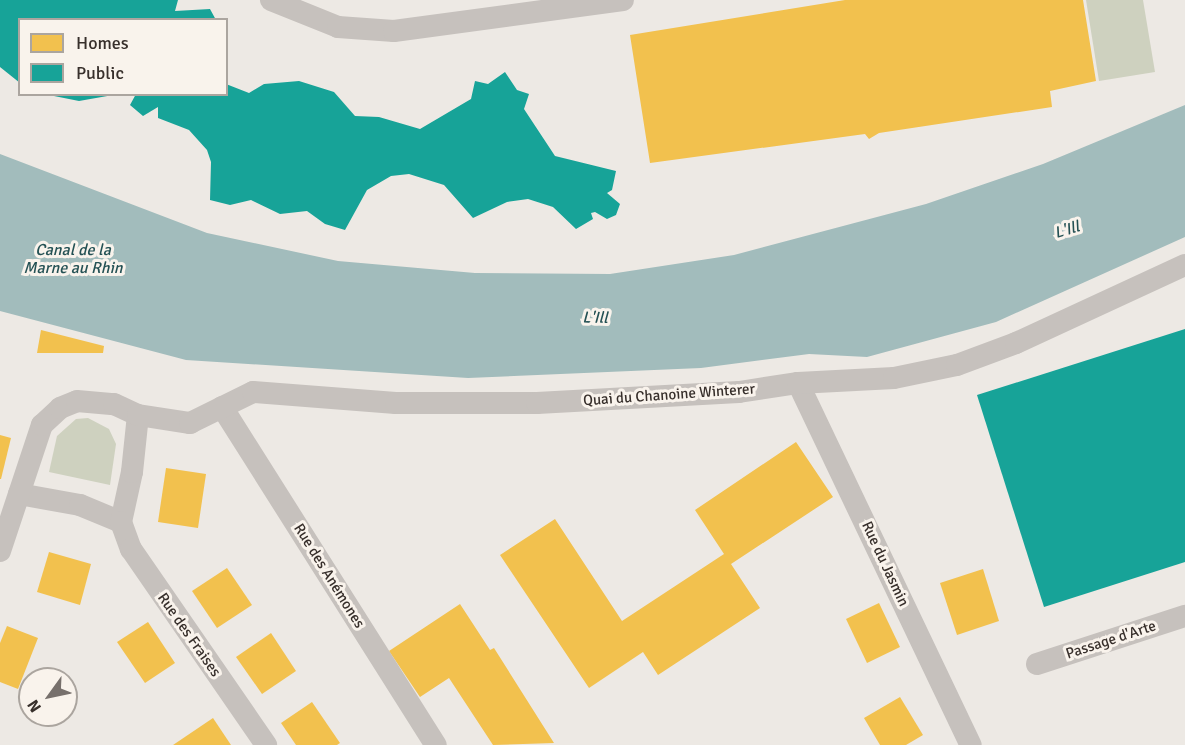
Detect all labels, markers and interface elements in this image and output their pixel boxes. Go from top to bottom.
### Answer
legend [18,18,228,96]
text: Homes [76,32,129,54]
text: Public [76,62,124,84]
water label: L'Ill [1052,217,1082,243]
water label: Canal de la Marne au Rhin [24,240,122,278]
water label: L'Ill [582,308,608,328]
street label: Quai du Chanoine Winterer [582,380,756,410]
street label: Rue du Jasmin [857,519,913,609]
street label: Rue des Anémones [290,520,368,632]
street label: Rue des Fraises [153,590,225,680]
street label: Passage d'Arte [1064,617,1158,663]
north arrow [18,667,78,727]
text: N [23,696,46,716]

